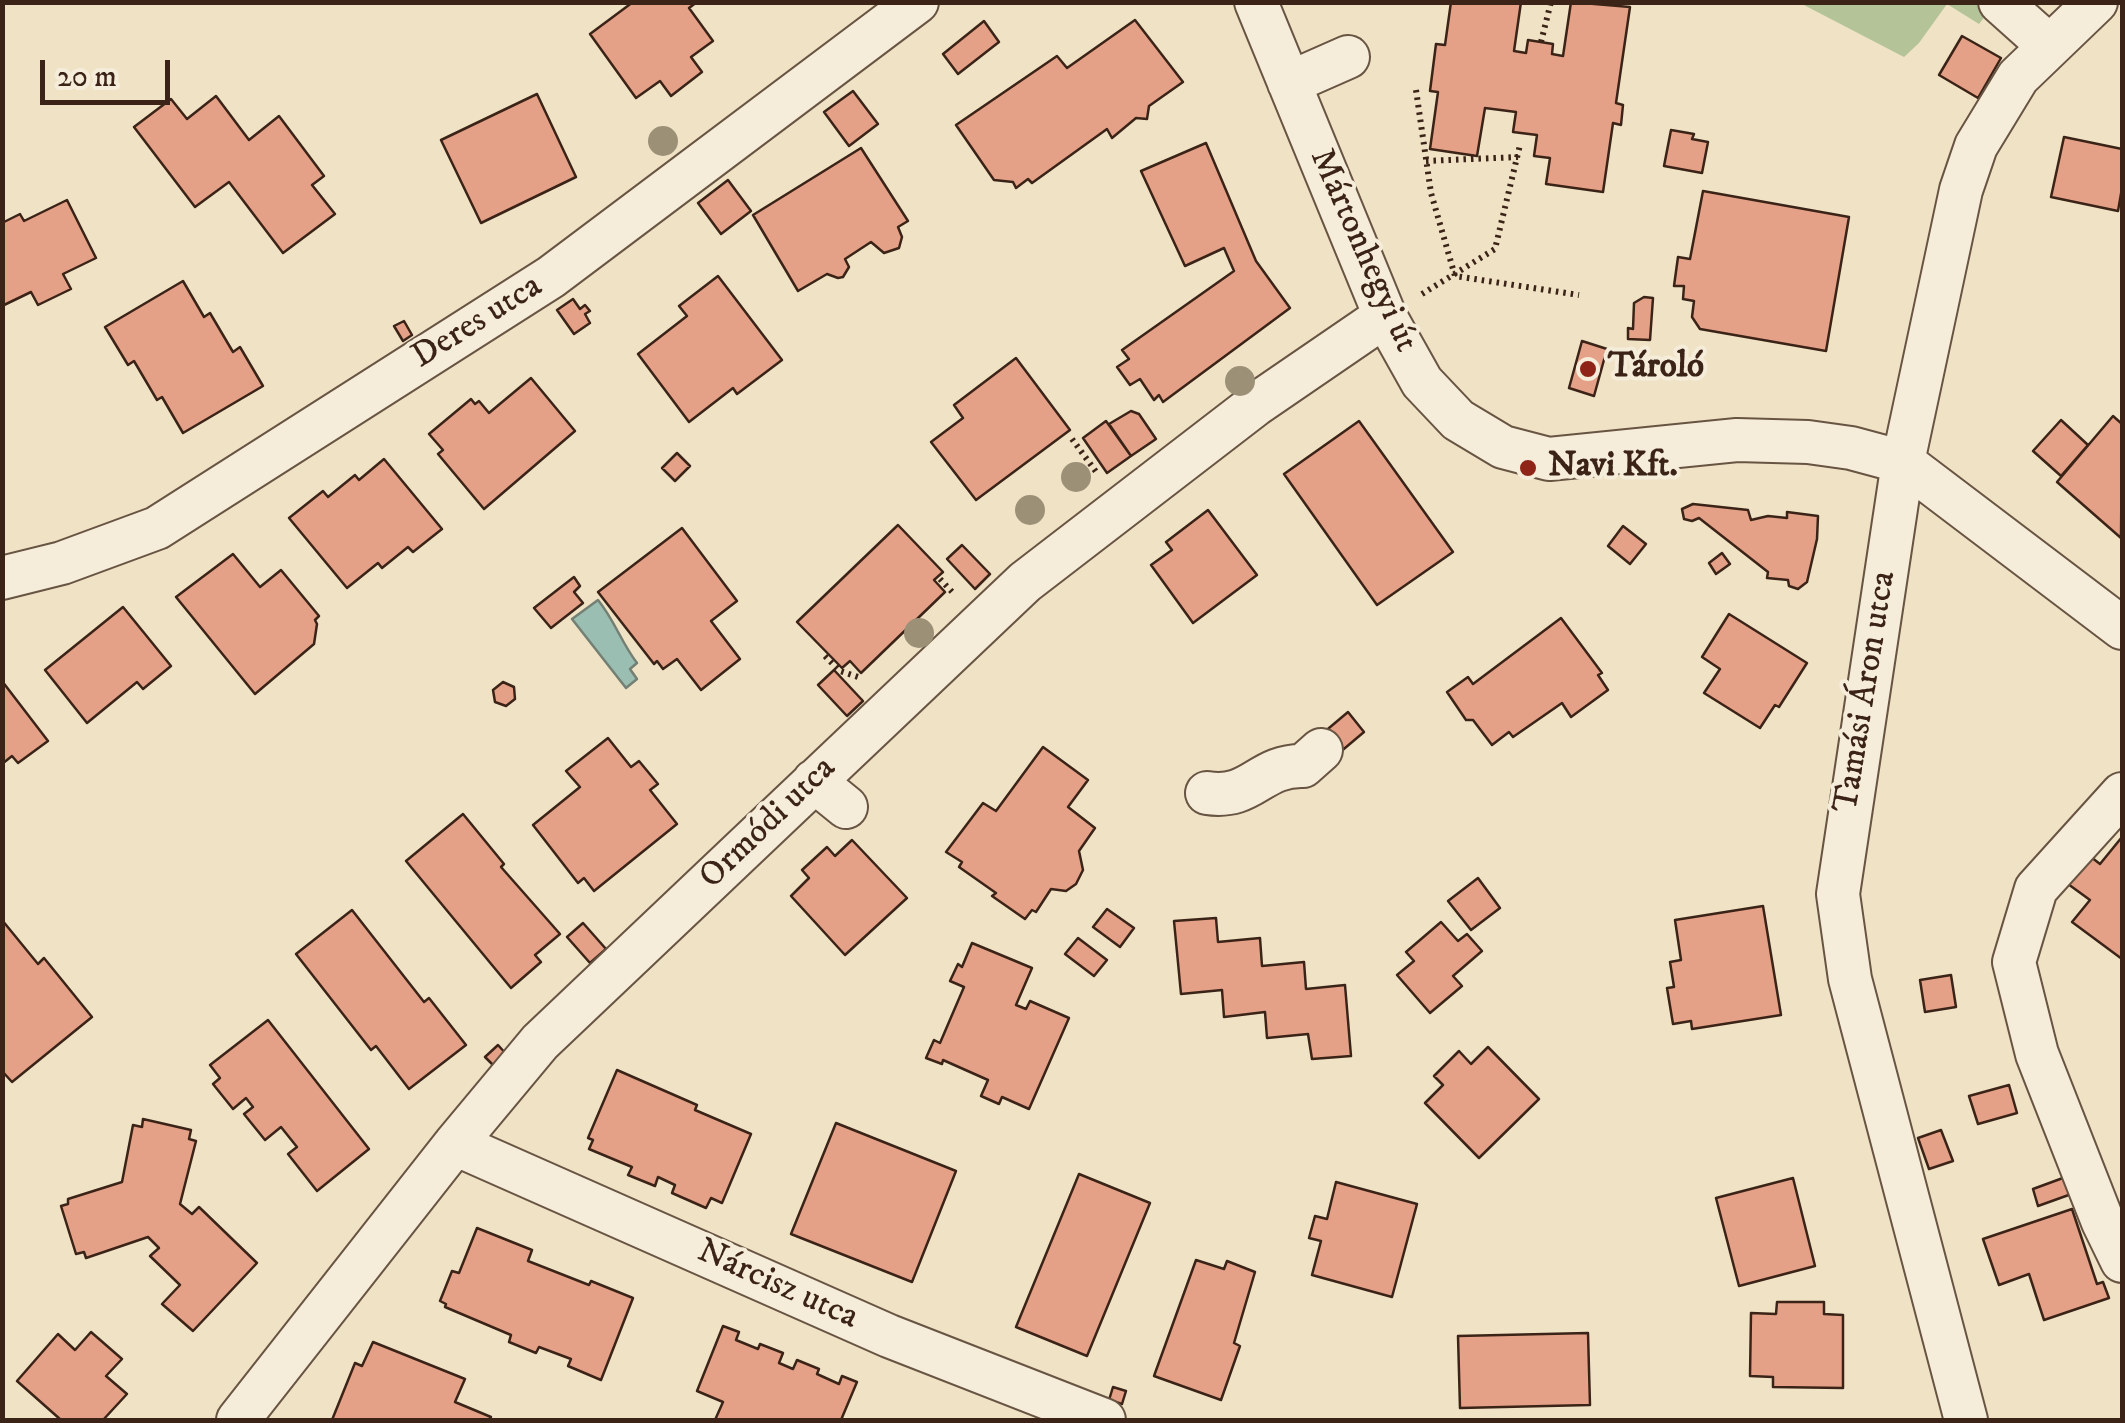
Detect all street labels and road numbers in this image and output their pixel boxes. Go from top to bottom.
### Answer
street label: Mártonhegyi út [1299,143,1425,359]
street label: Deres utca [405,267,551,379]
street label: Tamási Áron utca [1827,568,1907,816]
street label: Ormódi utca [692,749,846,899]
street label: Nárcisz utca [690,1232,864,1340]

